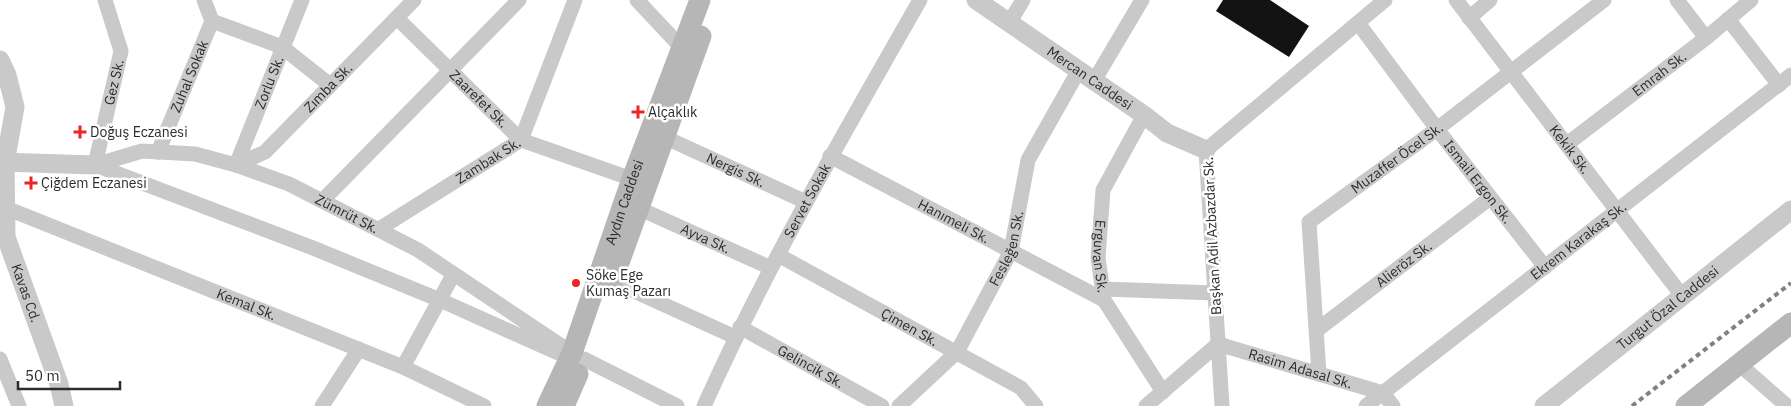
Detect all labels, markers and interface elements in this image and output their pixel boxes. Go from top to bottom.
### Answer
street label: Zuhal Sokak [166,37,212,115]
street label: Mercan Caddesi [1043,42,1136,114]
street label: Emrah Sk. [1628,47,1690,100]
street label: Zorlu Sk. [250,53,288,111]
street label: Gez Sk. [100,57,128,107]
street label: Zımba Sk. [300,59,356,116]
street label: Zaarefet Sk. [446,66,512,132]
place label: Alçaklık [648,103,698,121]
marker: Alçaklık [632,106,644,118]
street label: Muzaffer Öcel Sk. [1347,119,1447,198]
street label: Kekik Sk. [1546,121,1595,178]
place label: Doğuş Eczanesi [90,123,188,141]
marker: Doğuş Eczanesi [74,126,86,138]
street label: Zambak Sk. [452,133,524,188]
street label: Ismail Ergon Sk. [1440,136,1517,227]
street label: Nergis Sk. [704,149,768,191]
street label: Aydın Caddesi [601,157,647,247]
street label: Başkan Adil Azbazdar Sk. [1199,157,1225,315]
street label: Servet Sokak [780,160,835,241]
place label: Çiğdem Eczanesi [41,174,147,192]
marker: Çiğdem Eczanesi [25,177,37,189]
street label: Zümrüt Sk. [312,190,382,237]
street label: Hanımeli Sk. [915,195,993,247]
street label: Ekrem Karakaş Sk. [1527,198,1630,284]
street label: Fesleğen Sk. [985,209,1027,289]
street label: Ayva Sk. [678,219,733,257]
street label: Erguvan Sk. [1089,219,1112,294]
street label: Alieröz Sk. [1372,237,1435,291]
street label: Kavas Cd. [7,261,45,325]
street label: Turgut Özal Caddesi [1613,262,1722,354]
place label: Söke Ege Kumaş Pazarı [586,266,671,300]
marker: Söke Ege Kumaş Pazarı [570,277,582,289]
street label: Kemal Sk. [214,284,279,324]
street label: Çimen Sk. [878,304,941,350]
street label: Gelincik Sk. [774,341,847,392]
street label: Rasim Adasal Sk. [1246,345,1355,392]
scale bar [18,358,120,390]
text: 50 m [25,366,60,385]

